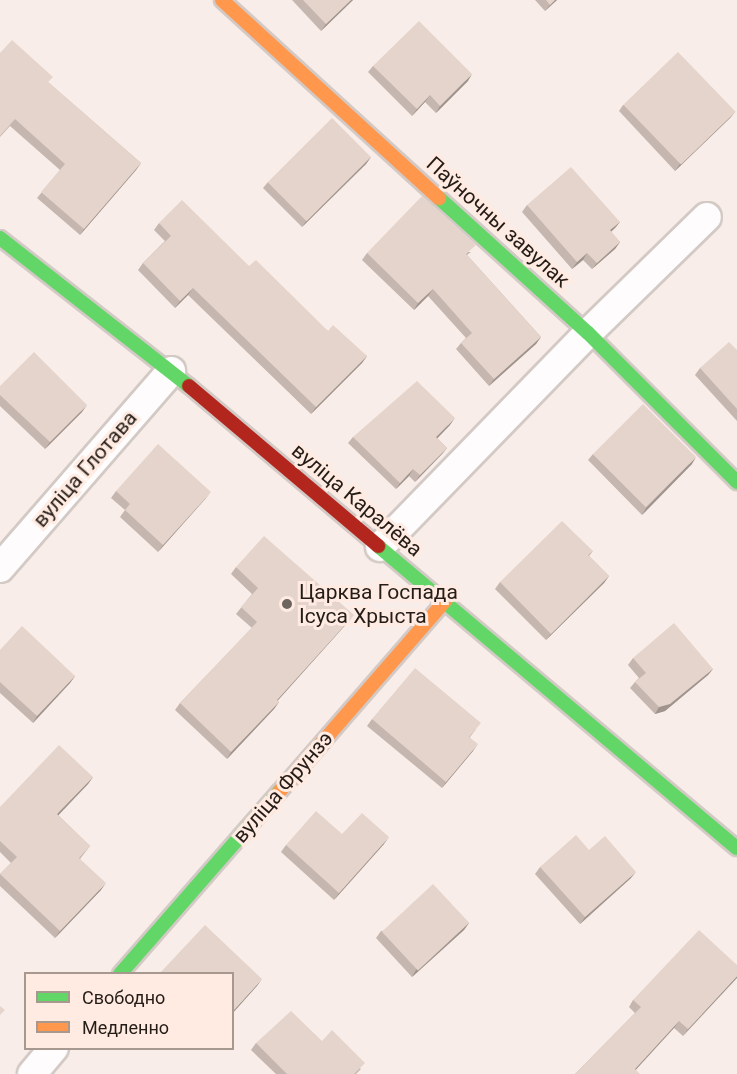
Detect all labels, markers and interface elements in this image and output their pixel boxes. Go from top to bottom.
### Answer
street label: Паўночны завулак [421,151,575,293]
street label: вуліца Глотава [28,406,142,532]
street label: вуліца Каралёва [287,438,427,562]
place label: Царква Госпада Ісуса Хрыста [299,579,458,629]
marker: Царква Госпада Ісуса Хрыста [280,597,294,611]
street label: вуліца Фрунзэ [228,726,338,848]
legend [24,972,234,1050]
text: Свободно [82,987,165,1008]
text: Медленно [82,1017,169,1038]

